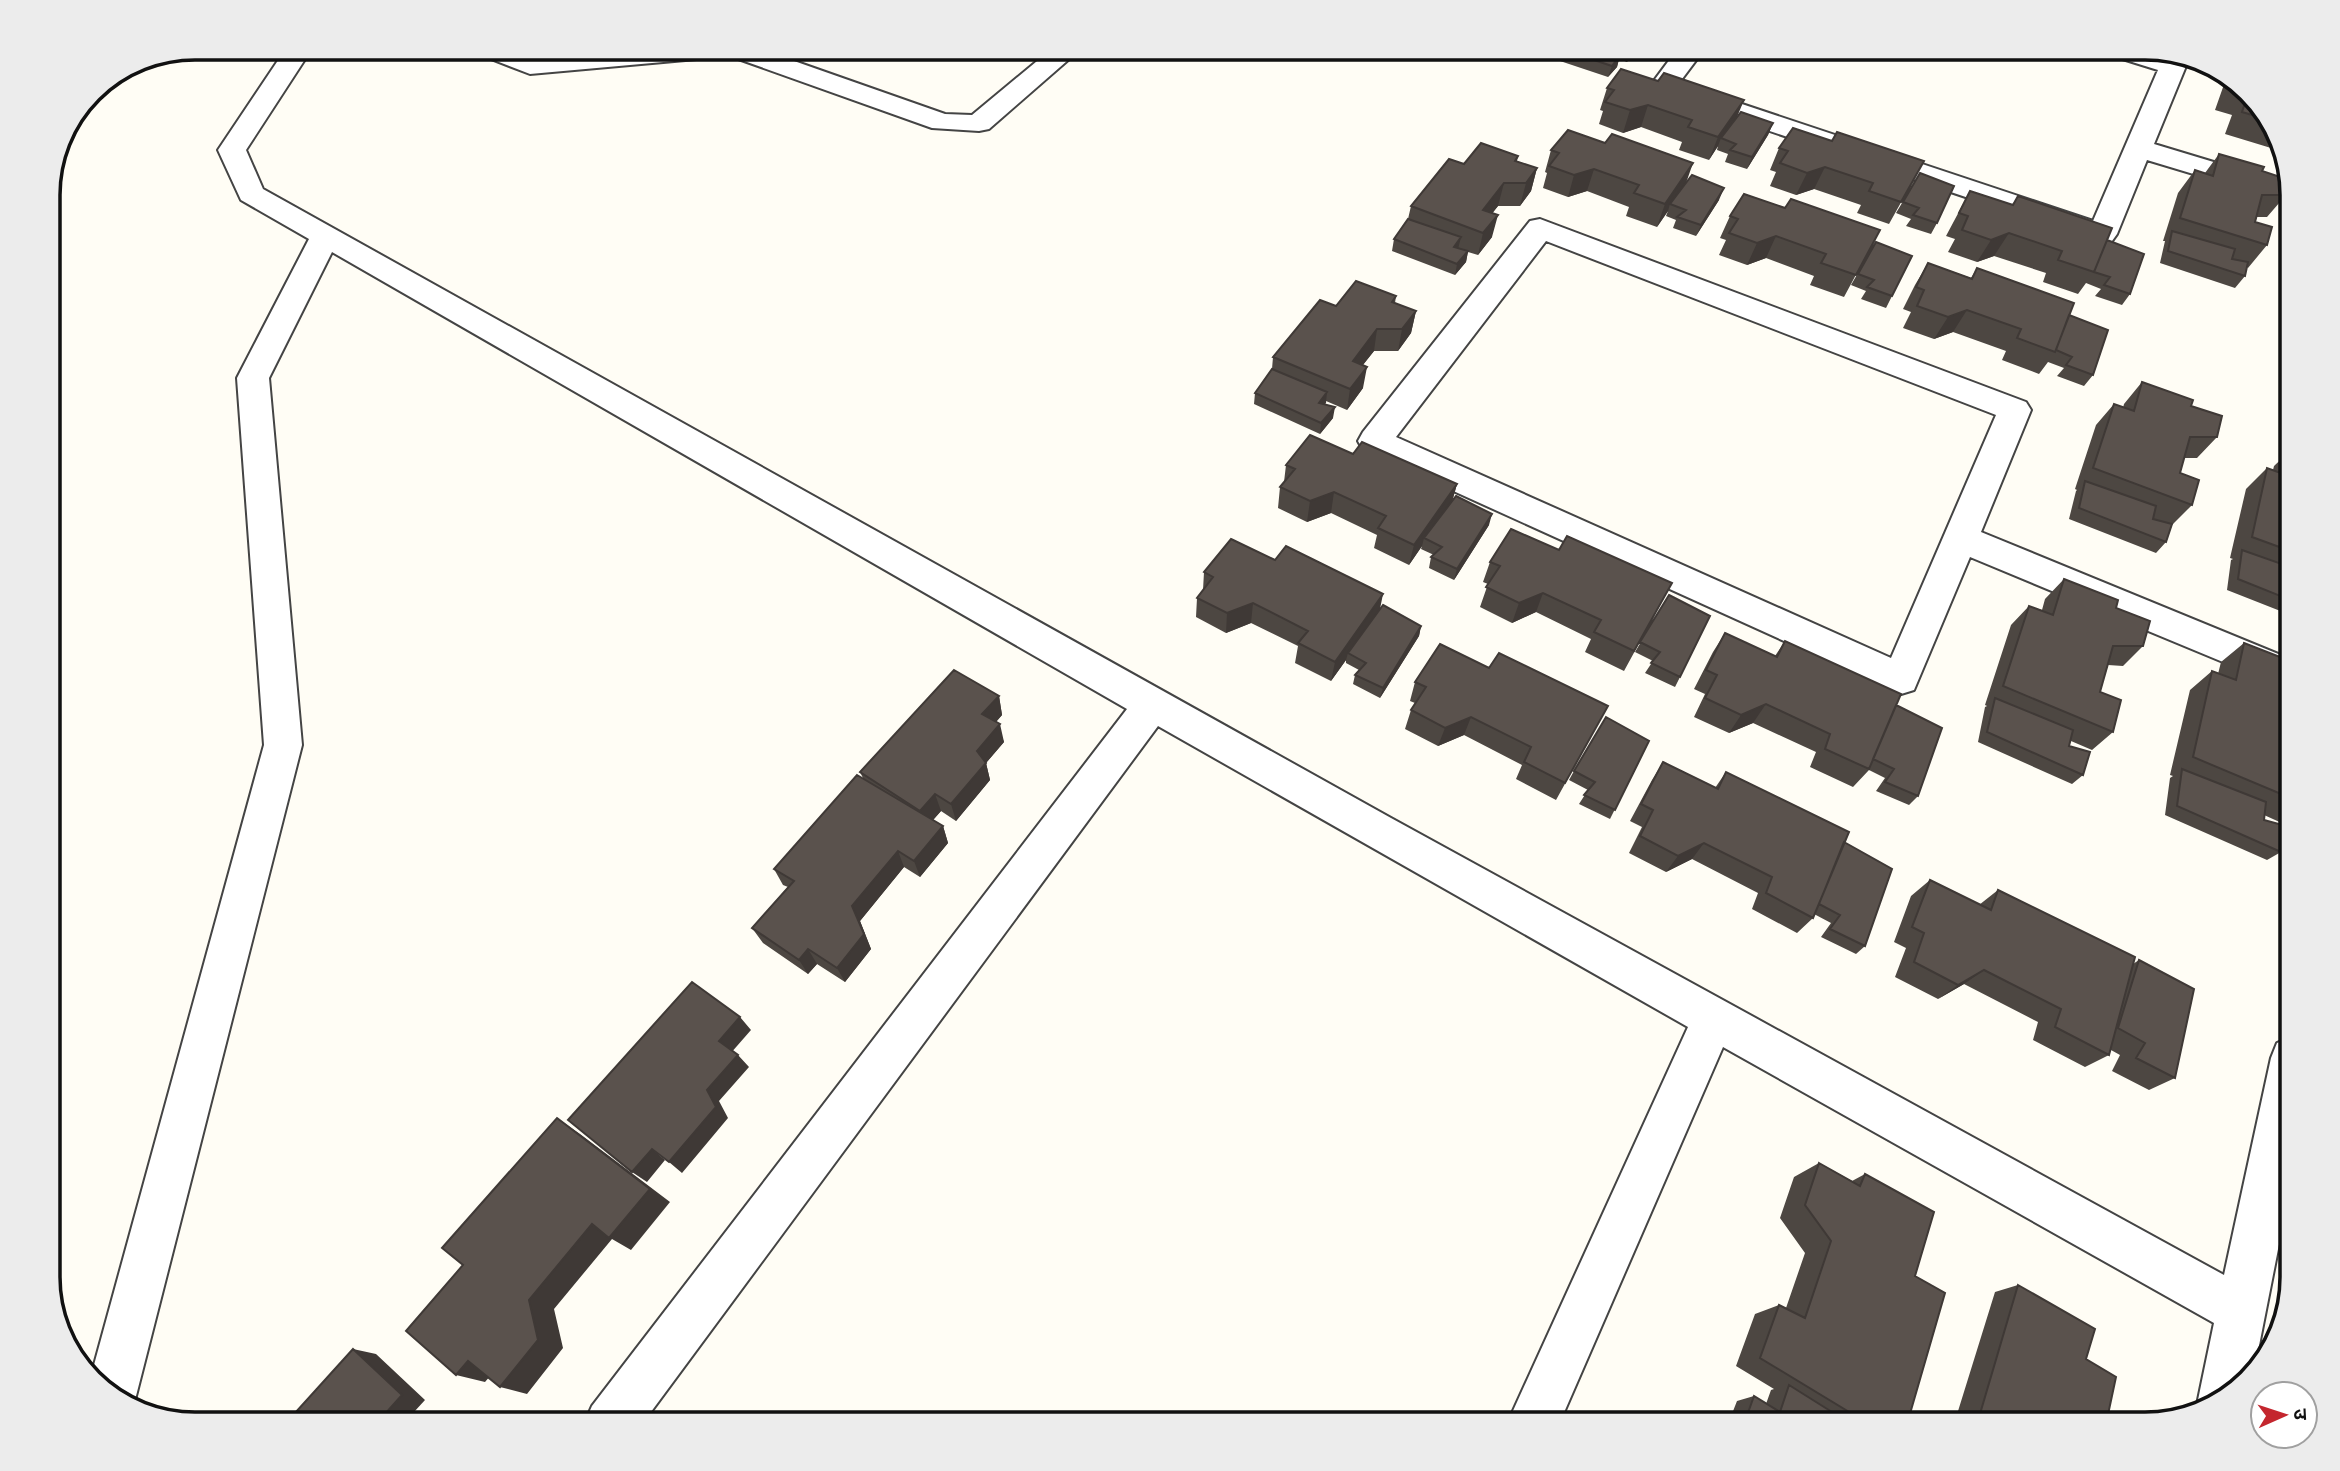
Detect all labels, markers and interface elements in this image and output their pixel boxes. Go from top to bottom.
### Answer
north arrow [2249,1380,2319,1450]
text: उ [2286,1408,2311,1421]

